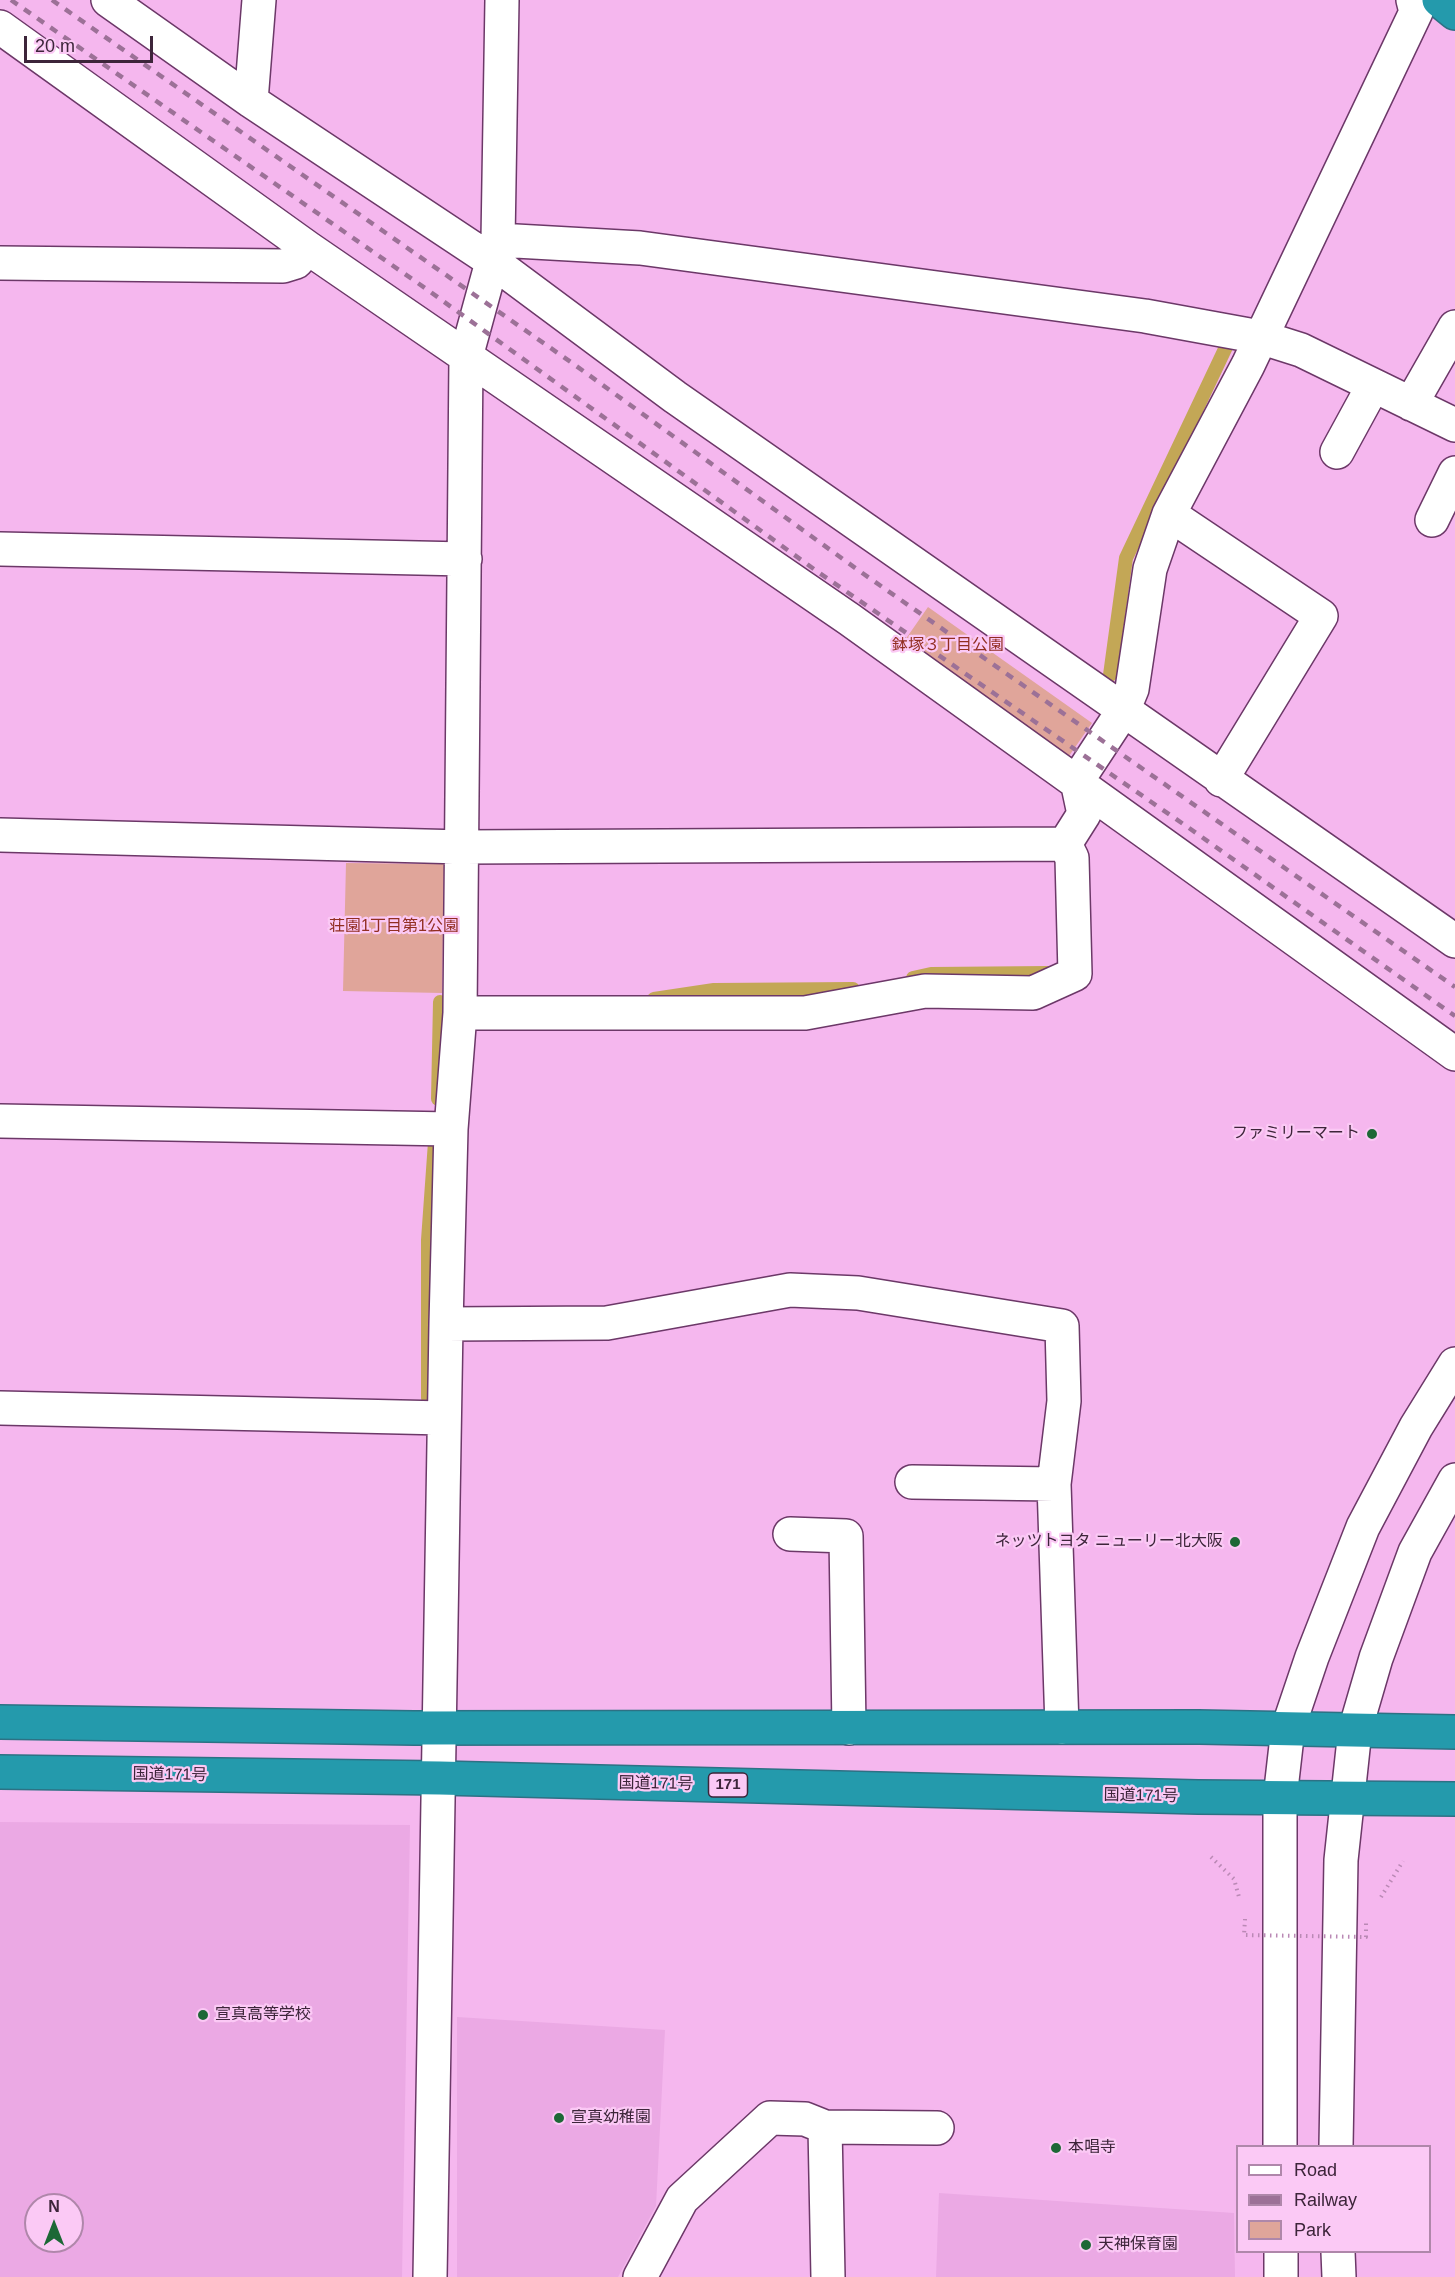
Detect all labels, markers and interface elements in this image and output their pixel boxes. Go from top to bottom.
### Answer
scale bar [27,24,156,62]
text: 20 m [35,36,75,56]
park label: 鉢塚３丁目公園 [892,636,1004,656]
park label: 荘園1丁目第1公園 [329,917,459,937]
place label: ファミリーマート [1232,1124,1360,1144]
marker: ファミリーマート [1365,1127,1379,1141]
place label: ネッツトヨタ ニューリー北大阪 [995,1532,1223,1552]
marker: ネッツトヨタ ニューリー北大阪 [1228,1535,1242,1549]
street label: 国道171号 [132,1765,208,1785]
road number: 171 [708,1773,748,1797]
street label: 国道171号 [618,1774,694,1794]
street label: 国道171号 [1103,1786,1179,1806]
place label: 宣真高等学校 [215,2005,311,2025]
marker: 宣真高等学校 [196,2008,210,2022]
place label: 宣真幼稚園 [571,2108,651,2128]
marker: 宣真幼稚園 [552,2111,566,2125]
place label: 本唱寺 [1068,2138,1116,2158]
marker: 本唱寺 [1049,2141,1063,2155]
legend [1236,2145,1431,2253]
text: Road [1294,2160,1337,2180]
text: Railway [1294,2190,1357,2210]
north arrow [24,2193,84,2253]
text: N [48,2198,60,2215]
text: Park [1294,2220,1331,2240]
place label: 天神保育園 [1098,2235,1178,2255]
marker: 天神保育園 [1079,2238,1093,2252]

